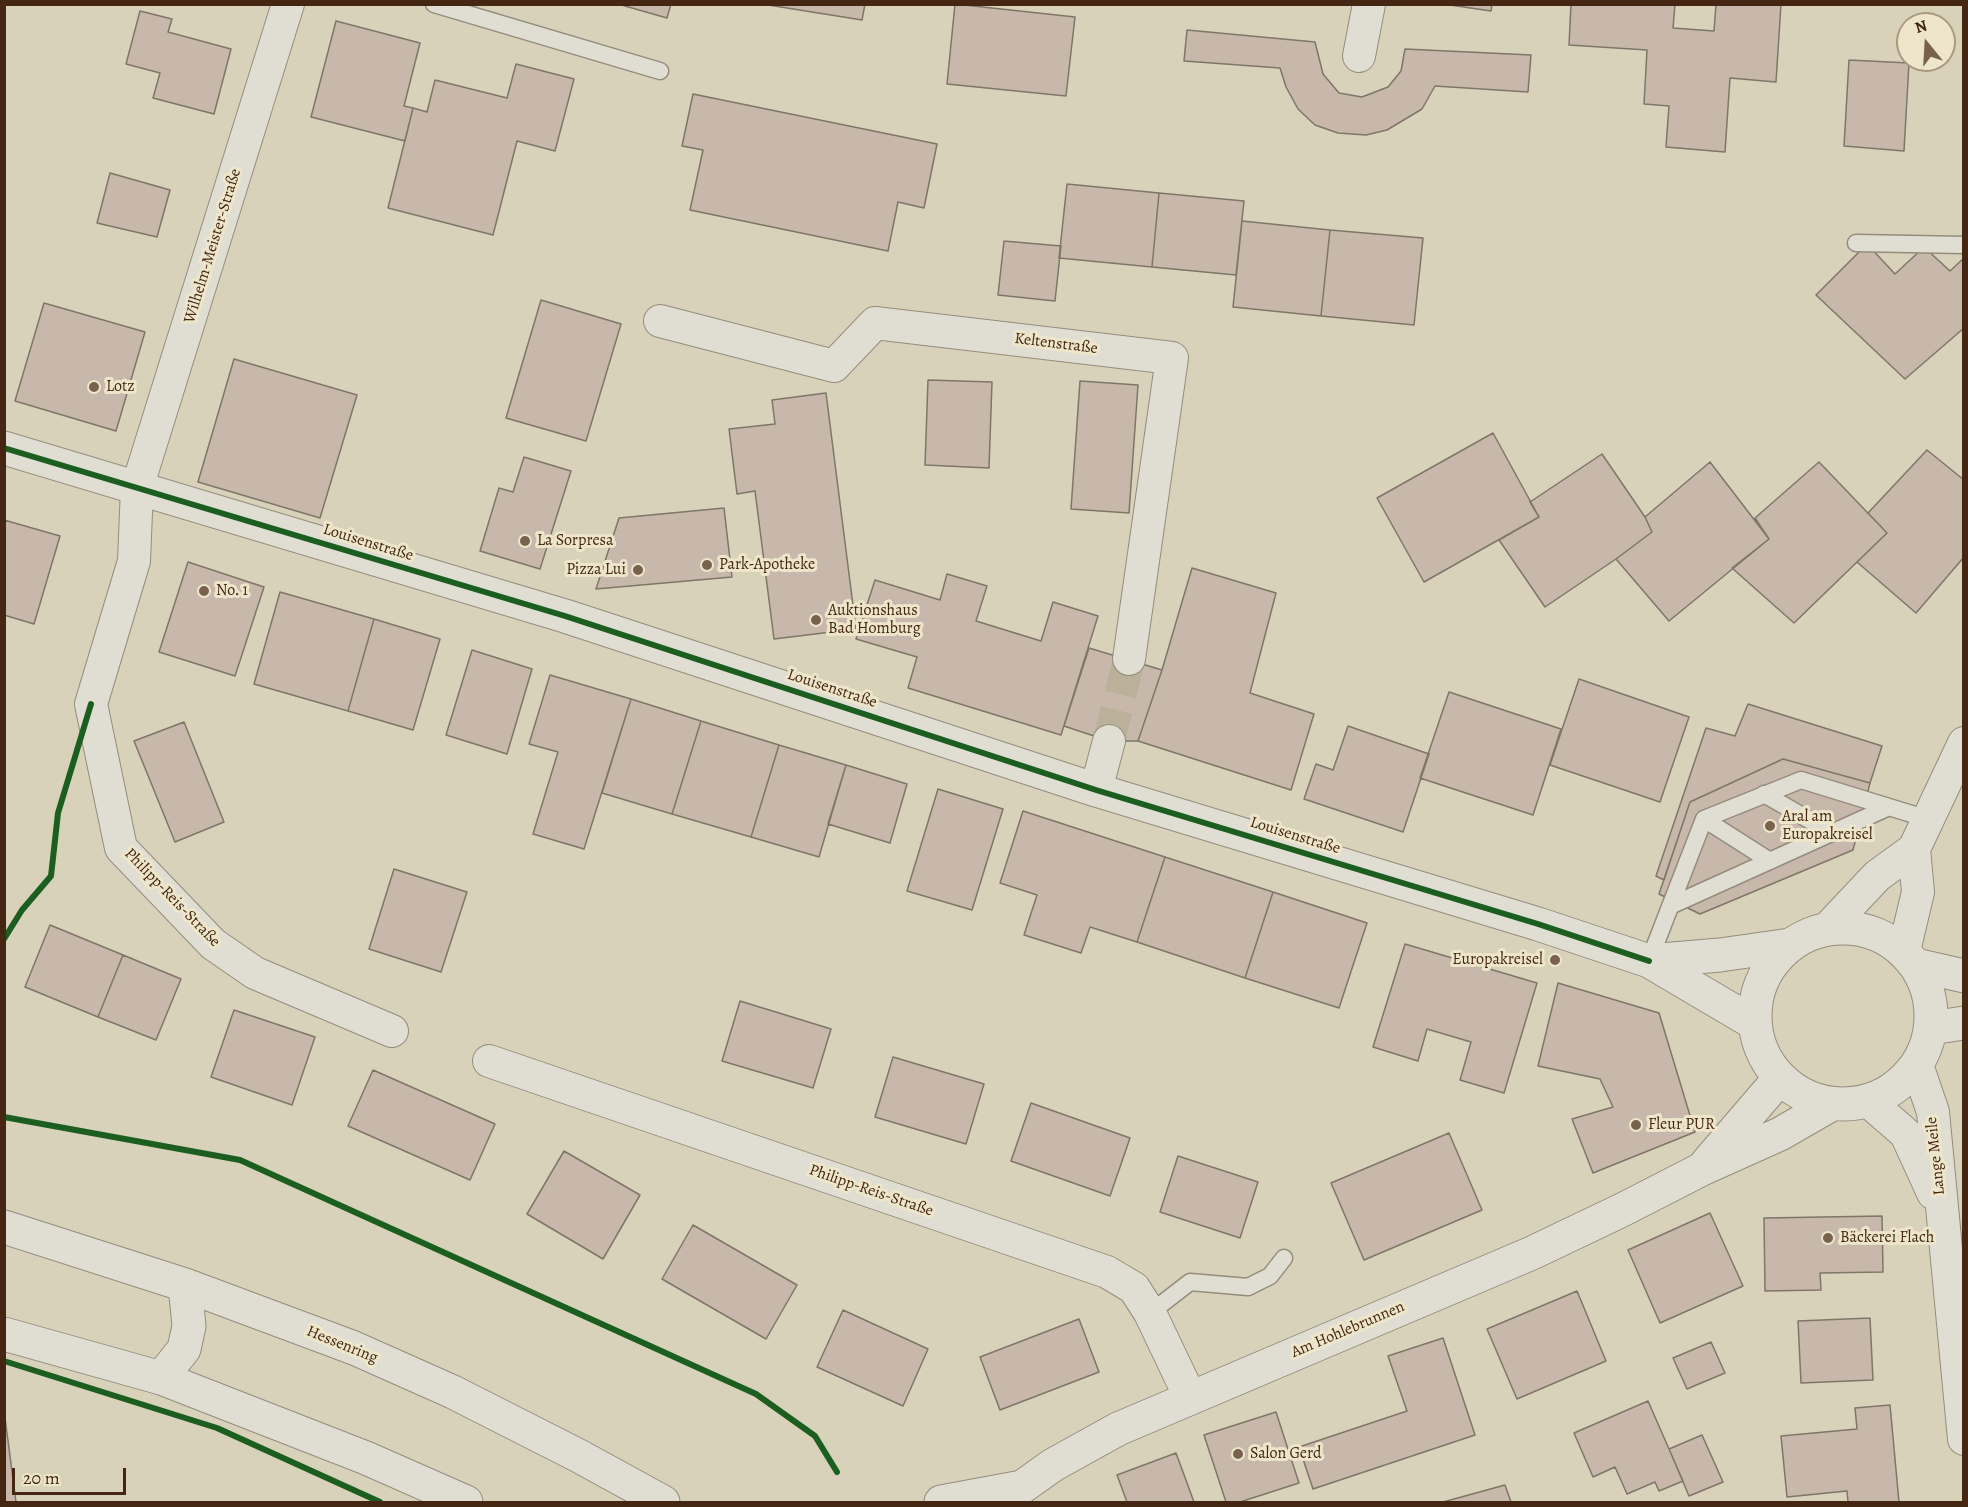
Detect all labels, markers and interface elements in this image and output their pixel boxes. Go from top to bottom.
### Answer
north arrow [1896,12,1956,72]
text: N [1912,15,1930,39]
street label: Wilhelm-Meister-Straße [180,166,246,326]
street label: Keltenstraße [1013,329,1099,359]
place label: Lotz [106,377,135,397]
marker: Lotz [87,380,101,394]
street label: Louisenstraße [321,520,415,566]
place label: La Sorpresa [537,531,613,551]
marker: La Sorpresa [518,534,532,548]
place label: Park-Apotheke [719,555,815,575]
marker: Park-Apotheke [700,558,714,572]
place label: Pizza Lui [566,560,626,580]
marker: Pizza Lui [631,563,645,577]
place label: No. 1 [216,581,248,601]
marker: No. 1 [197,584,211,598]
place label: Auktionshaus Bad Homburg [828,601,921,639]
marker: Auktionshaus Bad Homburg [809,613,823,627]
street label: Louisenstraße [785,665,879,713]
place label: Aral am Europakreisel [1782,807,1873,845]
street label: Louisenstraße [1248,813,1342,859]
marker: Aral am Europakreisel [1763,819,1777,833]
street label: Philipp-Reis-Straße [120,845,224,951]
place label: Europakreisel [1452,950,1543,970]
marker: Europakreisel [1548,953,1562,967]
place label: Fleur PUR [1648,1115,1715,1135]
street label: Lange Meile [1922,1116,1950,1196]
marker: Fleur PUR [1629,1118,1643,1132]
street label: Philipp-Reis-Straße [806,1161,936,1221]
place label: Bäckerei Flach [1840,1228,1934,1248]
marker: Bäckerei Flach [1821,1231,1835,1245]
street label: Am Hohlebrunnen [1288,1297,1408,1363]
street label: Hessenring [304,1322,380,1368]
place label: Salon Gerd [1250,1444,1322,1464]
marker: Salon Gerd [1231,1447,1245,1461]
scale bar [15,1456,129,1494]
text: 20 m [23,1466,60,1490]

